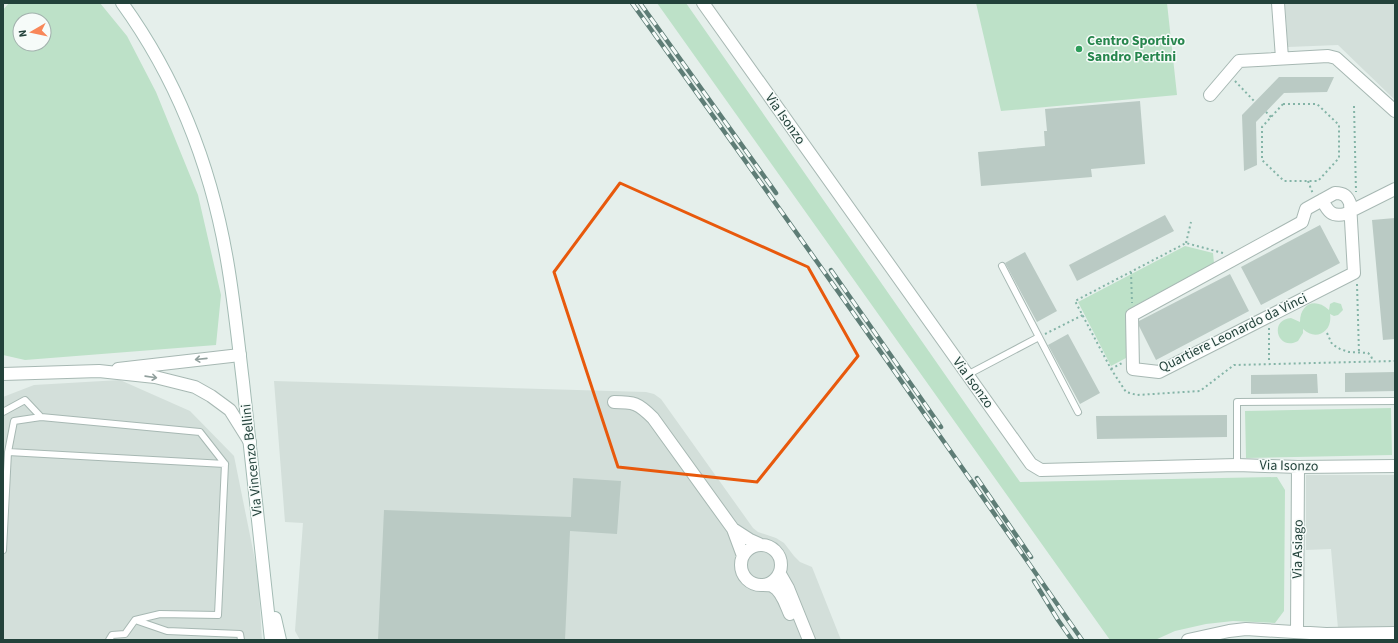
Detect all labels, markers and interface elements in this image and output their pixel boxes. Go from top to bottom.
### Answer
north arrow [12,12,52,52]
text: N [15,29,31,38]
place label: Centro Sportivo Sandro Pertini [1087,31,1185,67]
marker: Centro Sportivo Sandro Pertini [1074,44,1084,54]
street label: Via Isonzo [760,89,810,149]
street label: Quartiere Leonardo da Vinci [1155,288,1311,378]
street label: Via Isonzo [948,353,998,413]
one-way arrow [195,355,208,363]
one-way arrow [144,373,157,381]
street label: Via Vincenzo Bellini [236,403,268,517]
street label: Via Isonzo [1259,455,1319,477]
street label: Via Asiago [1287,519,1309,579]

